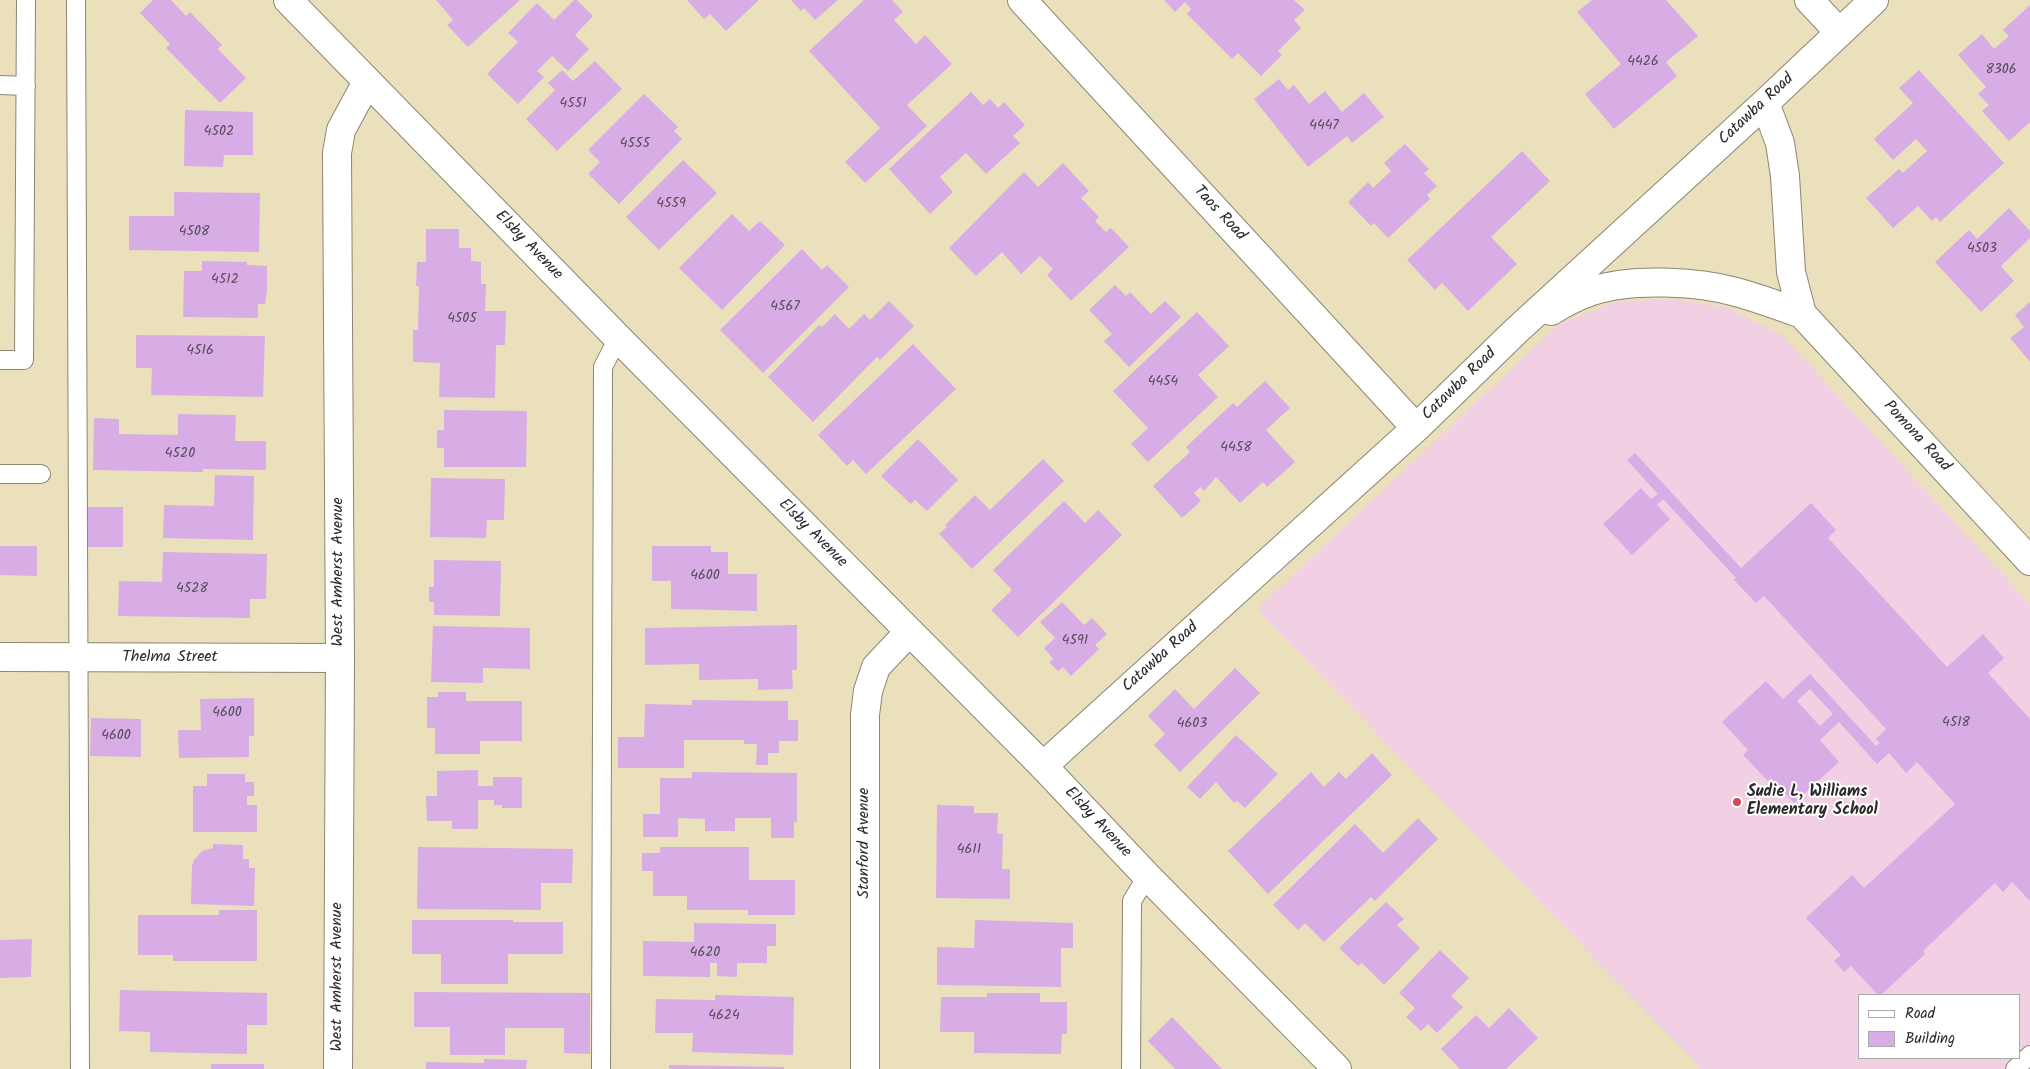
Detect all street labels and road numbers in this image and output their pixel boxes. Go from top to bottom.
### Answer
street label: Catawba Road [1715,70,1799,150]
street label: Taos Road [1189,182,1249,246]
street label: Elsby Avenue [490,207,566,285]
street label: Catawba Road [1419,345,1501,425]
street label: Pomona Road [1878,397,1954,477]
street label: Elsby Avenue [774,496,850,572]
street label: West Amherst Avenue [329,497,349,647]
street label: Catawba Road [1119,619,1203,697]
street label: Thelma Street [122,648,218,668]
street label: Elsby Avenue [1059,784,1135,862]
street label: Stanford Avenue [855,788,875,898]
street label: West Amherst Avenue [328,902,348,1052]

